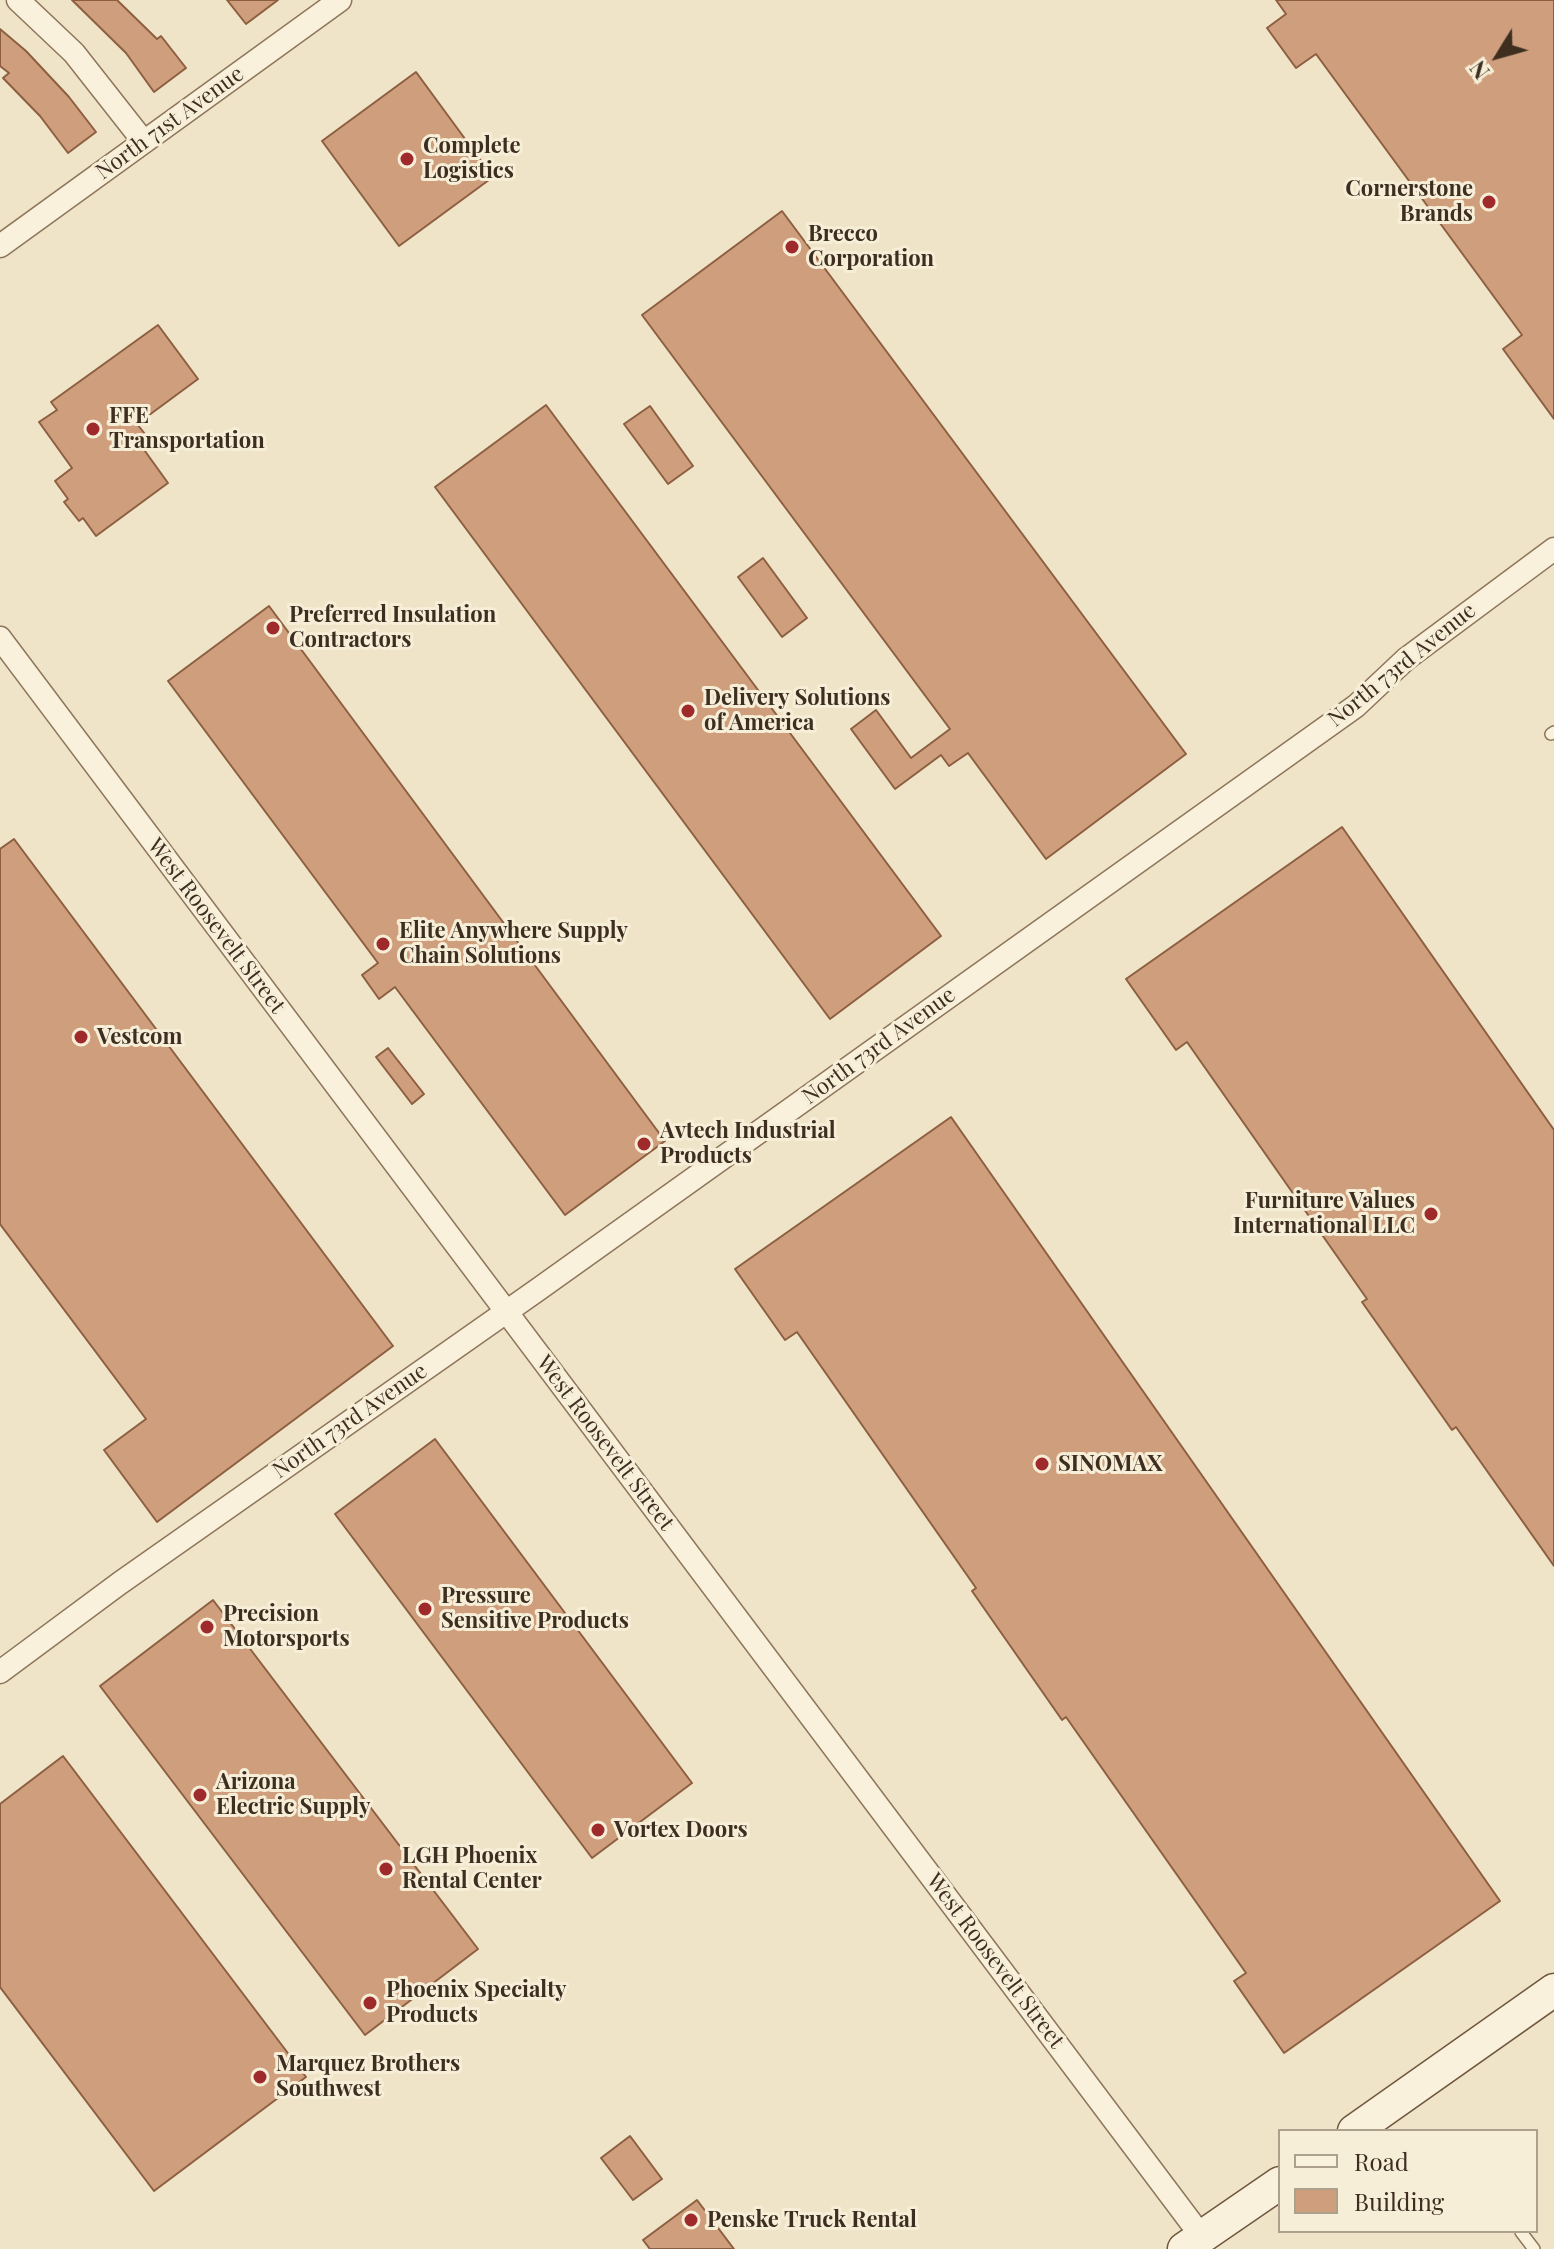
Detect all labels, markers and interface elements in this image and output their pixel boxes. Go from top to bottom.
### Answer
north arrow [1458,16,1538,96]
text: N [1462,55,1496,86]
street label: North 71st Avenue [91,61,249,185]
place label: Complete Logistics [423,133,521,184]
marker: Complete Logistics [398,150,416,168]
place label: Cornerstone Brands [1345,176,1473,228]
marker: Cornerstone Brands [1480,193,1498,211]
place label: Brecco Corporation [808,221,934,272]
marker: Brecco Corporation [783,238,801,256]
place label: FFE Transportation [109,403,265,454]
marker: FFE Transportation [84,420,102,438]
street label: North 73rd Avenue [1323,597,1481,733]
place label: Preferred Insulation Contractors [289,602,496,654]
marker: Preferred Insulation Contractors [264,619,282,637]
place label: Delivery Solutions of America [704,685,890,736]
marker: Delivery Solutions of America [679,702,697,720]
street label: West Roosevelt Street [142,833,290,1019]
place label: Elite Anywhere Supply Chain Solutions [399,918,628,970]
marker: Elite Anywhere Supply Chain Solutions [374,935,392,953]
street label: North 73rd Avenue [798,982,960,1110]
place label: Vestcom [97,1024,182,1050]
marker: Vestcom [72,1028,90,1046]
place label: Avtech Industrial Products [660,1118,836,1170]
marker: Avtech Industrial Products [635,1135,653,1153]
place label: Furniture Values International LLC [1233,1188,1415,1240]
marker: Furniture Values International LLC [1422,1205,1440,1223]
street label: West Roosevelt Street [531,1350,679,1536]
street label: North 73rd Avenue [268,1358,432,1484]
place label: SINOMAX [1058,1451,1162,1477]
marker: SINOMAX [1033,1455,1051,1473]
place label: Pressure Sensitive Products [441,1583,629,1634]
marker: Pressure Sensitive Products [416,1600,434,1618]
place label: Precision Motorsports [223,1601,350,1652]
marker: Precision Motorsports [198,1618,216,1636]
place label: Arizona Electric Supply [216,1769,370,1820]
marker: Arizona Electric Supply [191,1786,209,1804]
place label: Vortex Doors [614,1817,748,1843]
marker: Vortex Doors [589,1821,607,1839]
place label: LGH Phoenix Rental Center [402,1843,542,1894]
marker: LGH Phoenix Rental Center [377,1860,395,1878]
street label: West Roosevelt Street [921,1868,1069,2054]
place label: Phoenix Specialty Products [386,1977,566,2028]
marker: Phoenix Specialty Products [361,1994,379,2012]
place label: Marquez Brothers Southwest [276,2051,460,2102]
marker: Marquez Brothers Southwest [251,2068,269,2086]
legend [1278,2129,1538,2233]
text: Road [1354,2145,1409,2177]
text: Building [1354,2185,1444,2217]
place label: Penske Truck Rental [707,2207,917,2233]
marker: Penske Truck Rental [682,2211,700,2229]

